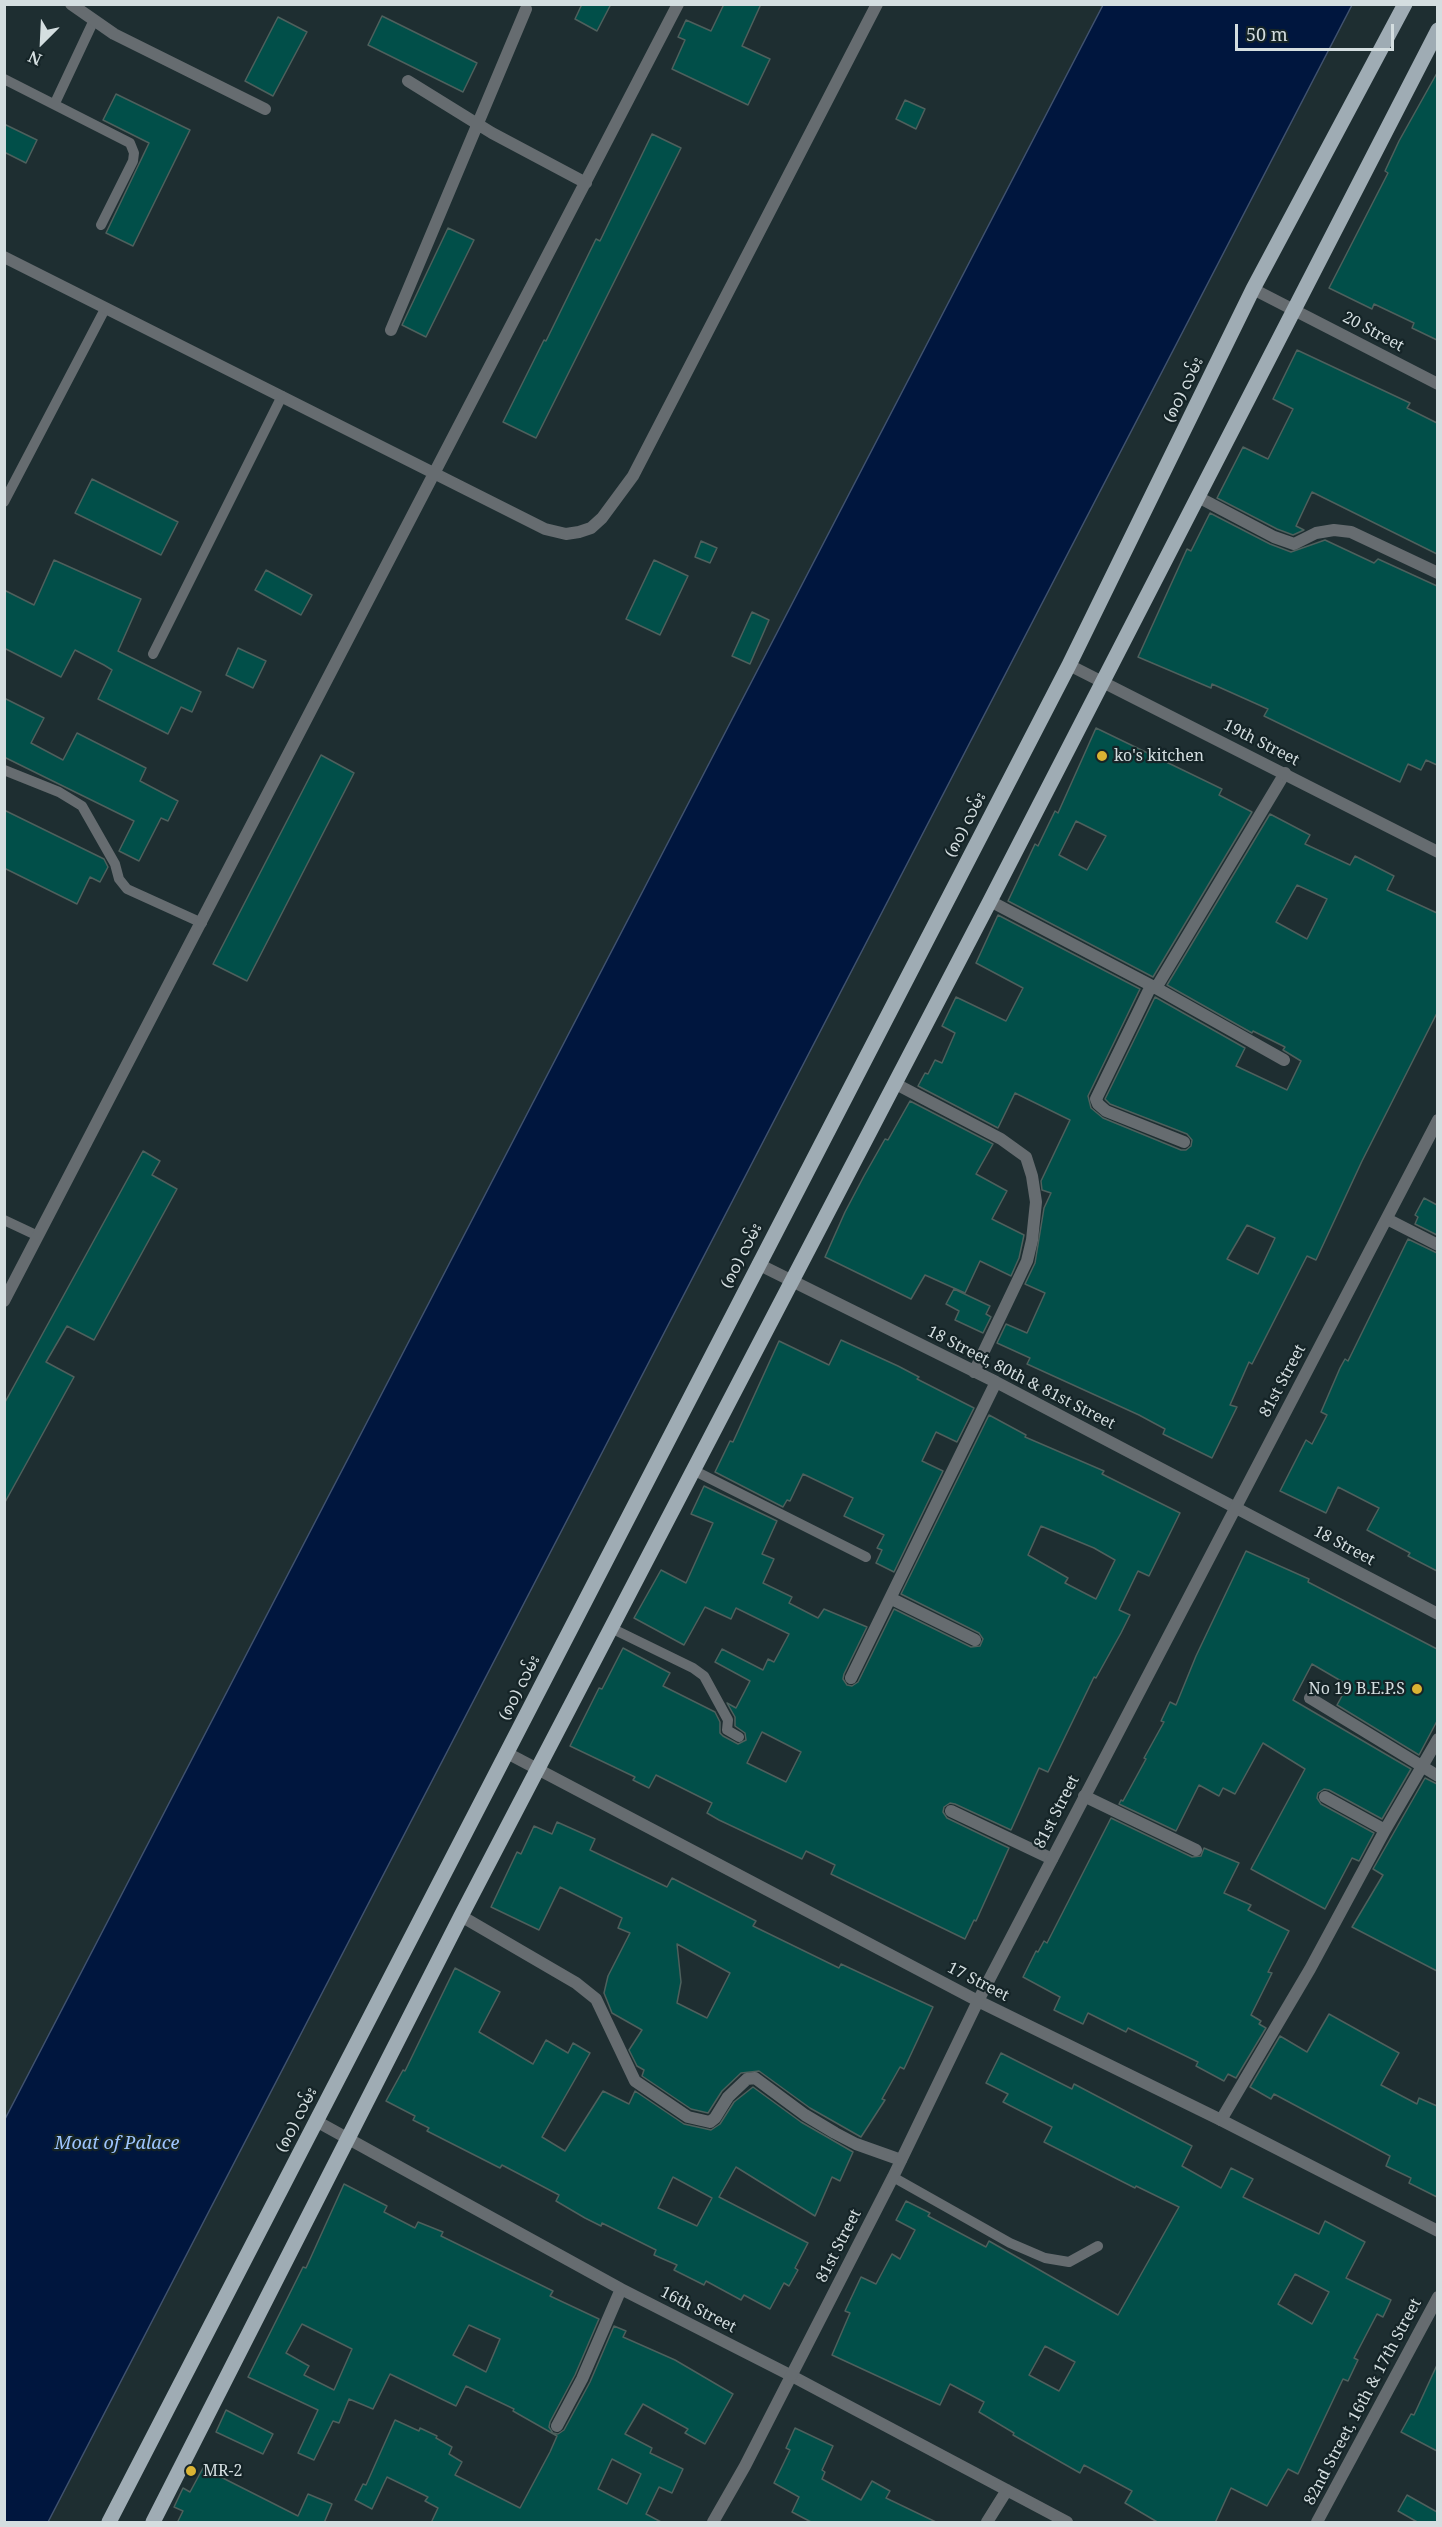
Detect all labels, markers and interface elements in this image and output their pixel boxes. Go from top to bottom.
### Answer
north arrow [12,12,72,72]
scale bar [1238,12,1397,50]
text: 50 m [1246,22,1288,46]
text: N [24,46,45,71]
street label: 20 Street [1339,308,1407,356]
street label: (၈၀) လမ်း [1160,354,1208,426]
street label: 19th Street [1220,716,1302,770]
place label: ko's kitchen [1114,746,1204,766]
marker: ko's kitchen [1095,749,1109,763]
street label: (၈၀) လမ်း [941,789,991,861]
street label: (၈၀) လမ်း [717,1220,767,1292]
street label: 18 Street, 80th & 81st Street [924,1322,1118,1434]
street label: 81st Street [1256,1341,1310,1421]
street label: 18 Street [1310,1522,1378,1570]
street label: (၈၀) လမ်း [495,1652,545,1724]
place label: No 19 B.E.P.S [1308,1679,1405,1699]
marker: No 19 B.E.P.S [1410,1682,1424,1696]
street label: 81st Street [1030,1772,1084,1852]
street label: 17 Street [944,1958,1012,2006]
street label: (၈၀) လမ်း [272,2084,322,2156]
water label: Moat of Palace [55,2133,179,2155]
street label: 81st Street [812,2206,866,2286]
street label: 16th Street [657,2283,739,2337]
street label: 82nd Street, 16th & 17th Street [1300,2295,1426,2509]
place label: MR-2 [203,2461,242,2481]
marker: MR-2 [184,2464,198,2478]

